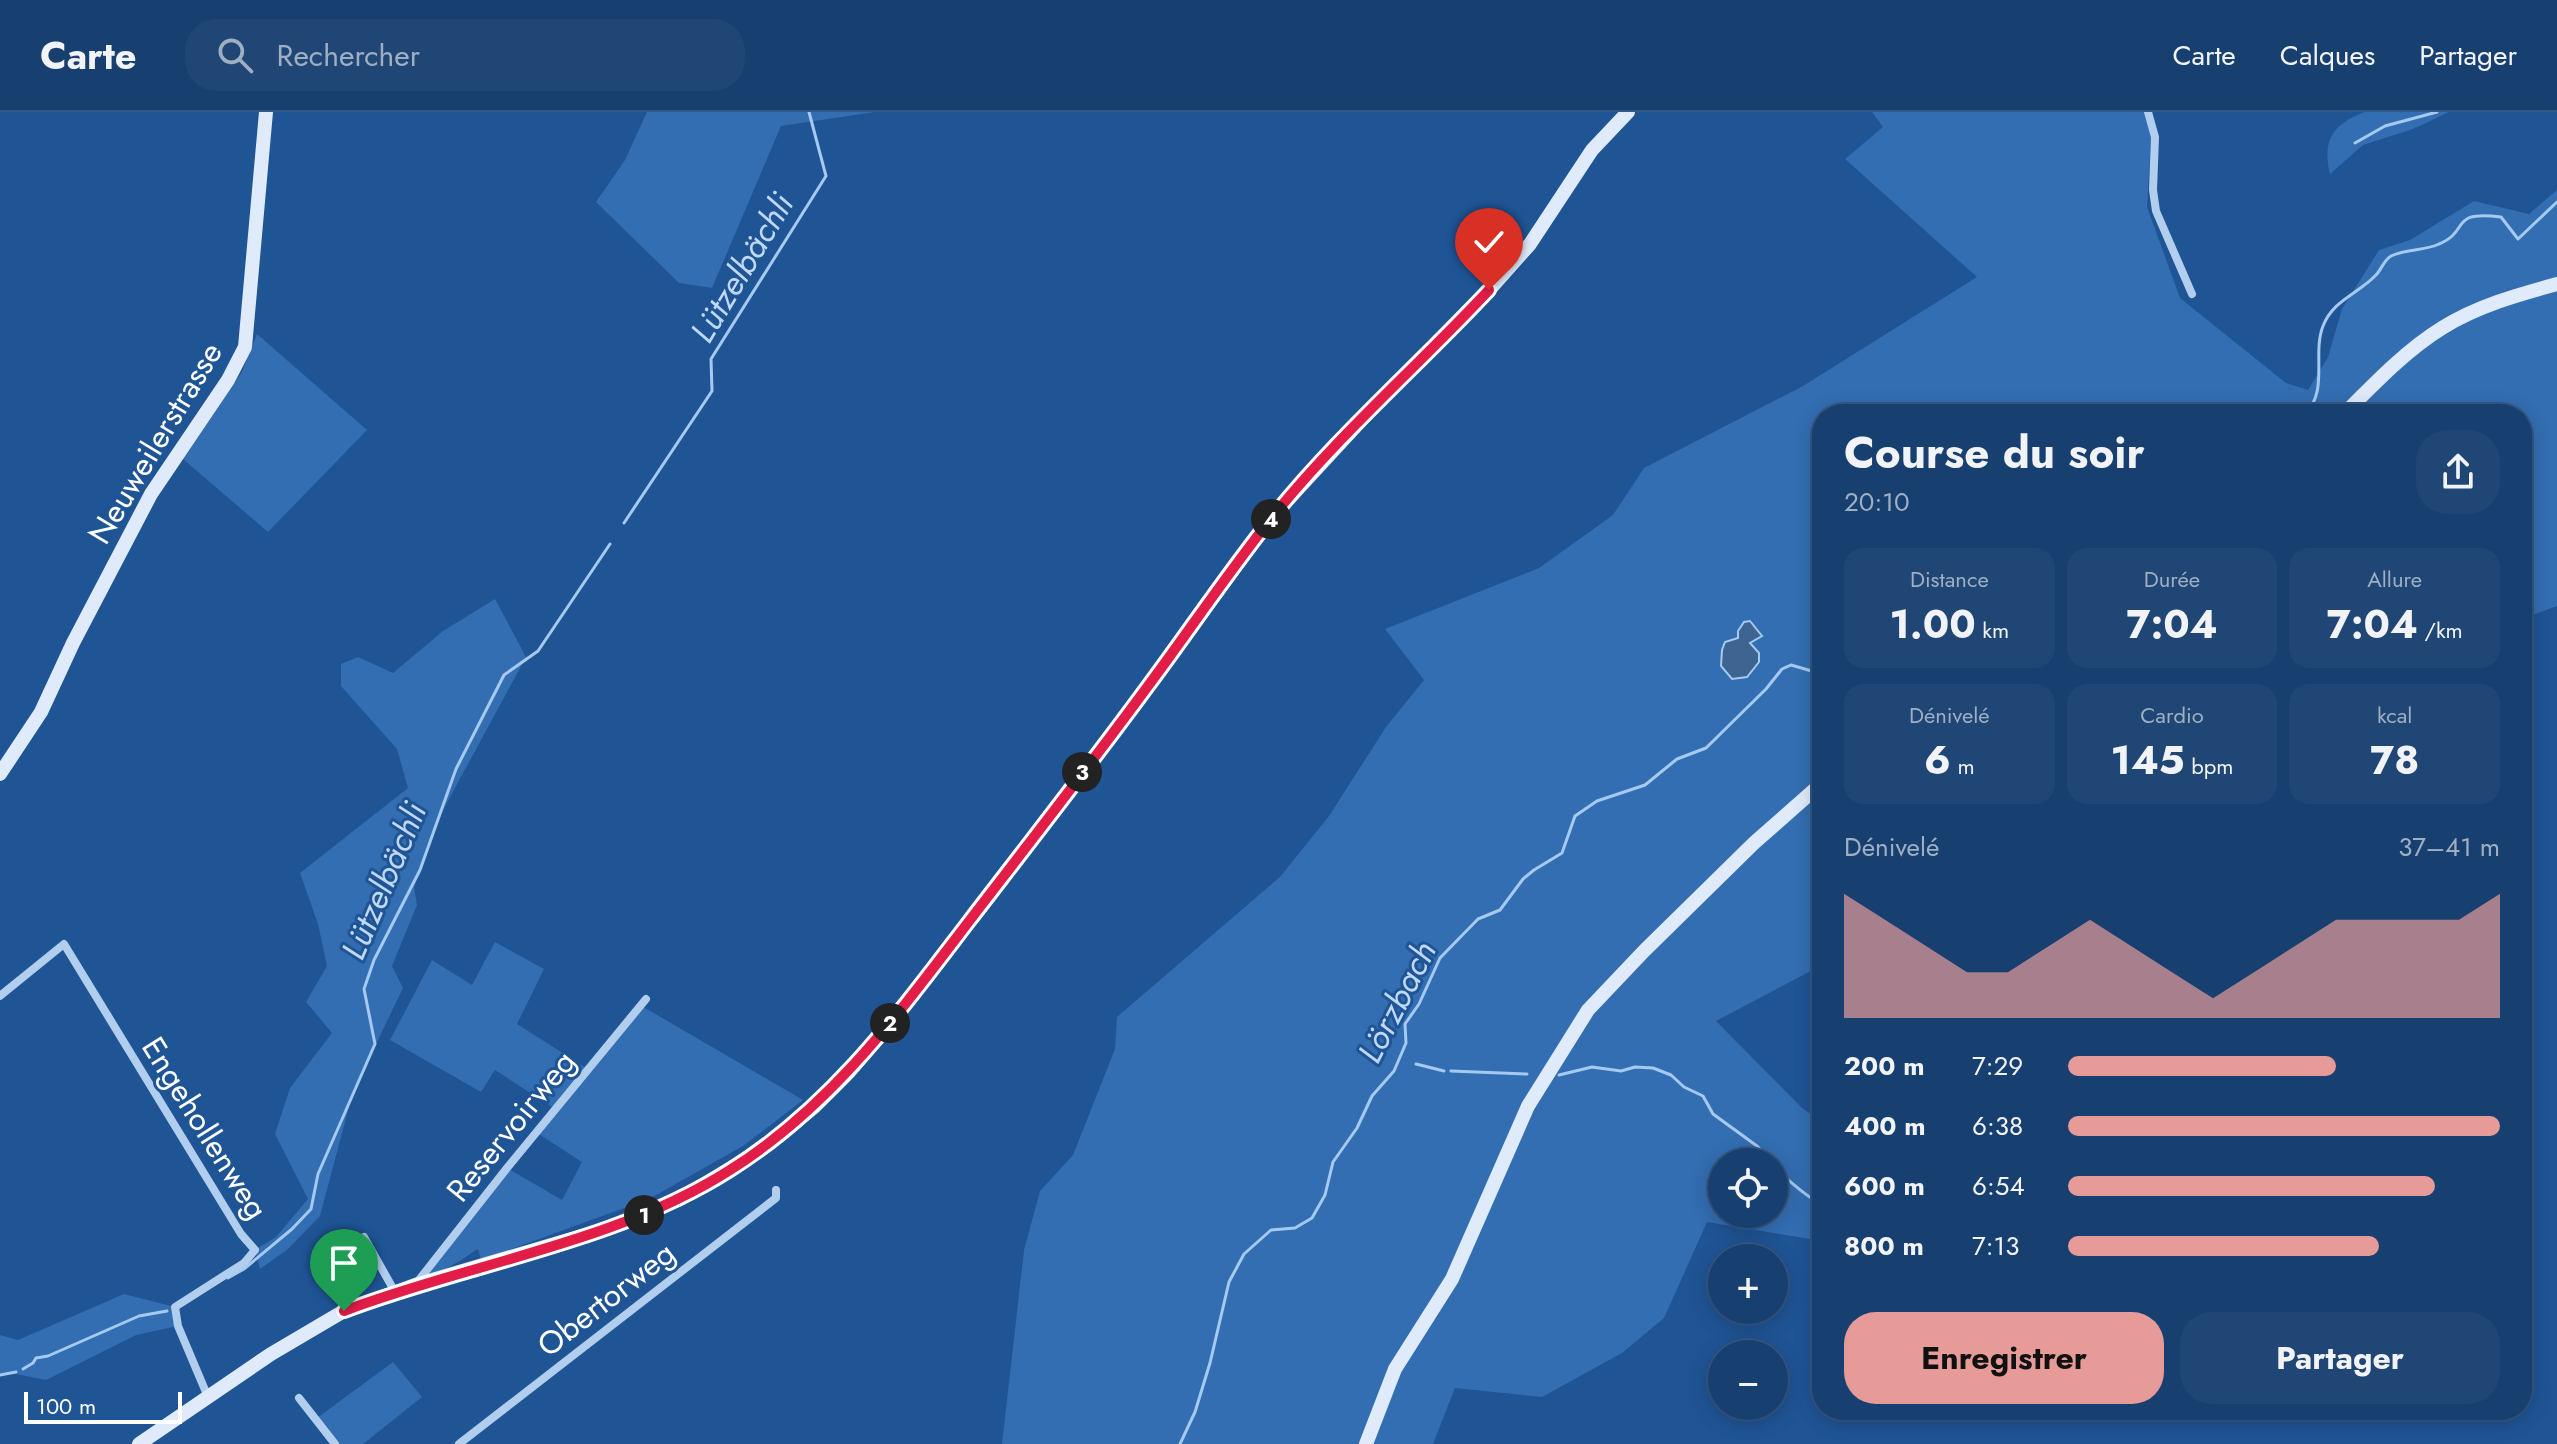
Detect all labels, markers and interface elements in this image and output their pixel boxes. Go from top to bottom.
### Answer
search box [185,19,745,91]
text: Carte [40,28,137,83]
icon: search [213,33,257,77]
text: Rechercher [277,34,420,77]
text: Carte [2172,35,2236,76]
text: Calques [2280,35,2375,76]
text: Partager [2419,35,2517,76]
water label: Lützelbächli [678,183,807,352]
pin [1455,208,1523,290]
icon: check [1467,220,1511,264]
street label: Neuweilerstrasse [77,333,233,553]
text: Course du soir [1844,421,2145,485]
button: share [2416,430,2500,514]
text: 20:10 [1844,483,1910,521]
pin: 4 [1251,499,1291,539]
text: 4 [1263,503,1279,535]
text: Distance [1910,563,1989,595]
text: Durée [2144,563,2200,595]
text: Allure [2367,563,2422,595]
text: 1.00 [1890,595,1976,653]
text: 7:04 [2126,595,2218,653]
text: 7:04 [2327,595,2418,653]
text: km [1976,614,2009,646]
text: /km [2418,614,2463,646]
text: Dénivelé [1909,699,1990,731]
text: Cardio [2140,699,2204,731]
text: kcal [2377,699,2412,731]
text: 6 [1924,731,1951,789]
text: 145 [2111,731,2185,789]
text: 78 [2370,731,2419,789]
text: m [1951,750,1975,782]
text: bpm [2185,750,2233,782]
pin: 3 [1062,752,1102,792]
text: 3 [1075,756,1089,788]
water label: Lützelbächli [329,794,440,967]
text: Dénivelé [1844,828,1939,866]
text: 37–41 m [2398,828,2500,866]
water label: Lörzbach [1345,932,1449,1072]
pin: 2 [870,1003,910,1043]
text: 2 [883,1007,897,1039]
street label: Engehollenweg [131,1028,279,1228]
street label: Reservoirweg [436,1040,586,1212]
text: 200 m [1844,1047,1925,1085]
text: 7:29 [1972,1047,2023,1085]
text: 400 m [1844,1107,1926,1145]
text: 6:38 [1972,1107,2023,1145]
map controls [1708,1148,1788,1420]
button: locate [1708,1148,1788,1228]
text: 600 m [1844,1167,1925,1205]
text: 6:54 [1972,1167,2025,1205]
pin: 1 [624,1195,664,1235]
text: 1 [638,1199,650,1231]
text: 800 m [1844,1227,1924,1265]
text: 7:13 [1972,1227,2019,1265]
pin [310,1229,378,1311]
street label: Obertorweg [527,1230,685,1368]
icon: arrive [322,1241,366,1285]
button: + [1708,1244,1788,1324]
button: Enregistrer [1844,1312,2164,1404]
button: Partager [2180,1312,2500,1404]
button: − [1708,1340,1788,1420]
scale bar [24,1388,182,1424]
text: 100 m [36,1390,96,1422]

